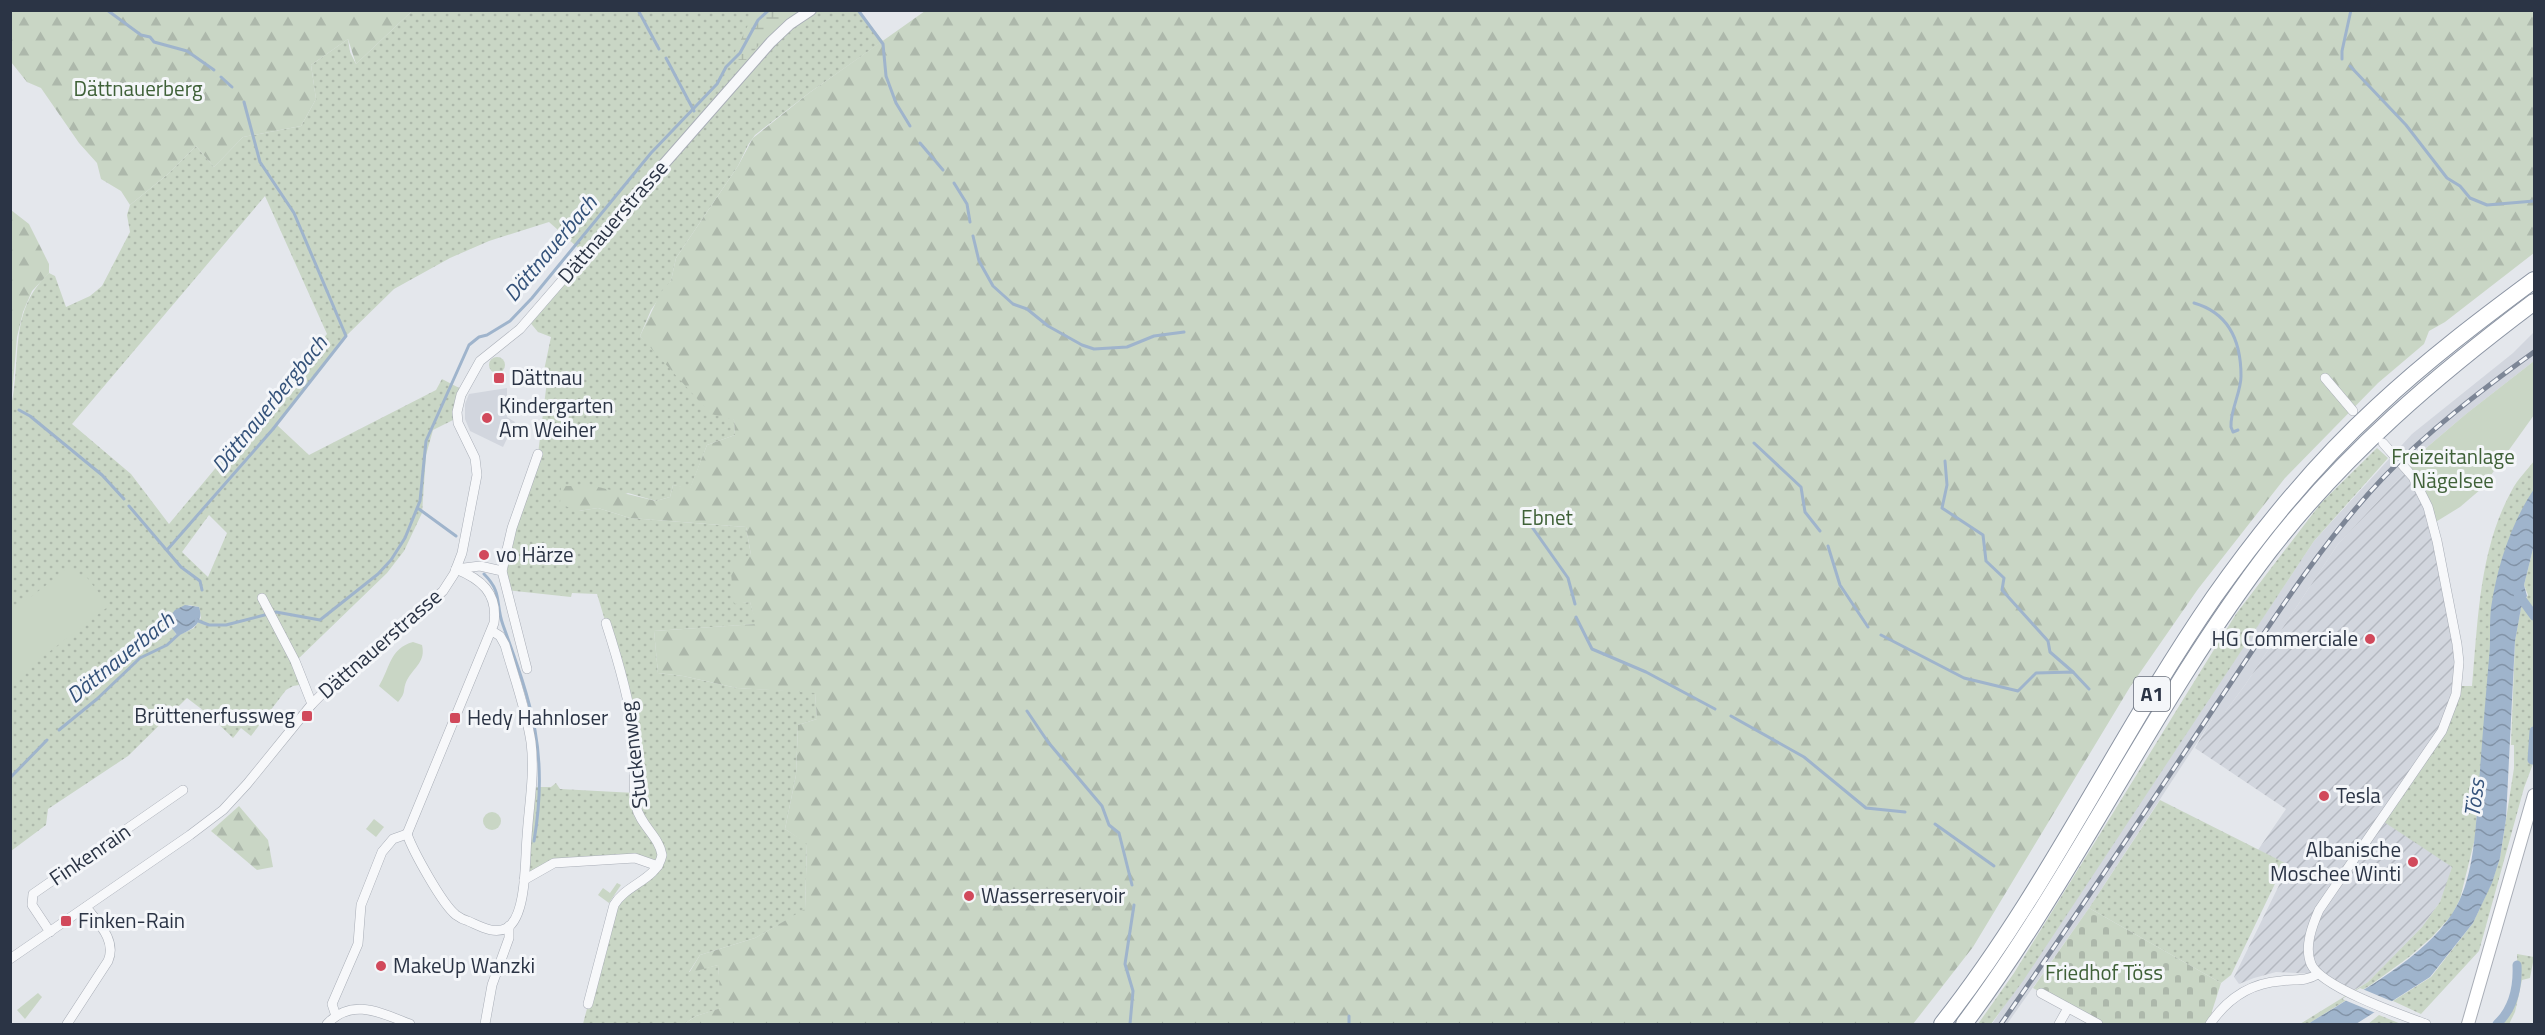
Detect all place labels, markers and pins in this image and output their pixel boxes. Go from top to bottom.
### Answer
place label: Dättnau [511,361,583,393]
marker: Dättnau [492,371,506,385]
place label: Kindergarten Am Weiher [499,389,614,445]
marker: Kindergarten Am Weiher [480,411,494,425]
place label: vo Härze [496,538,574,570]
marker: vo Härze [477,548,491,562]
place label: HG Commerciale [2211,622,2358,654]
marker: HG Commerciale [2363,632,2377,646]
place label: Brüttenerfussweg [134,699,295,731]
place label: Hedy Hahnloser [467,701,608,733]
marker: Brüttenerfussweg [300,709,314,723]
marker: Hedy Hahnloser [448,711,462,725]
place label: Tesla [2336,779,2381,811]
marker: Tesla [2317,789,2331,803]
place label: Albanische Moschee Winti [2270,833,2401,889]
marker: Albanische Moschee Winti [2406,855,2420,869]
place label: Wasserreservoir [981,879,1125,911]
marker: Wasserreservoir [962,889,976,903]
place label: Finken-Rain [78,904,185,936]
marker: Finken-Rain [59,914,73,928]
place label: MakeUp Wanzki [393,949,535,981]
marker: MakeUp Wanzki [374,959,388,973]

